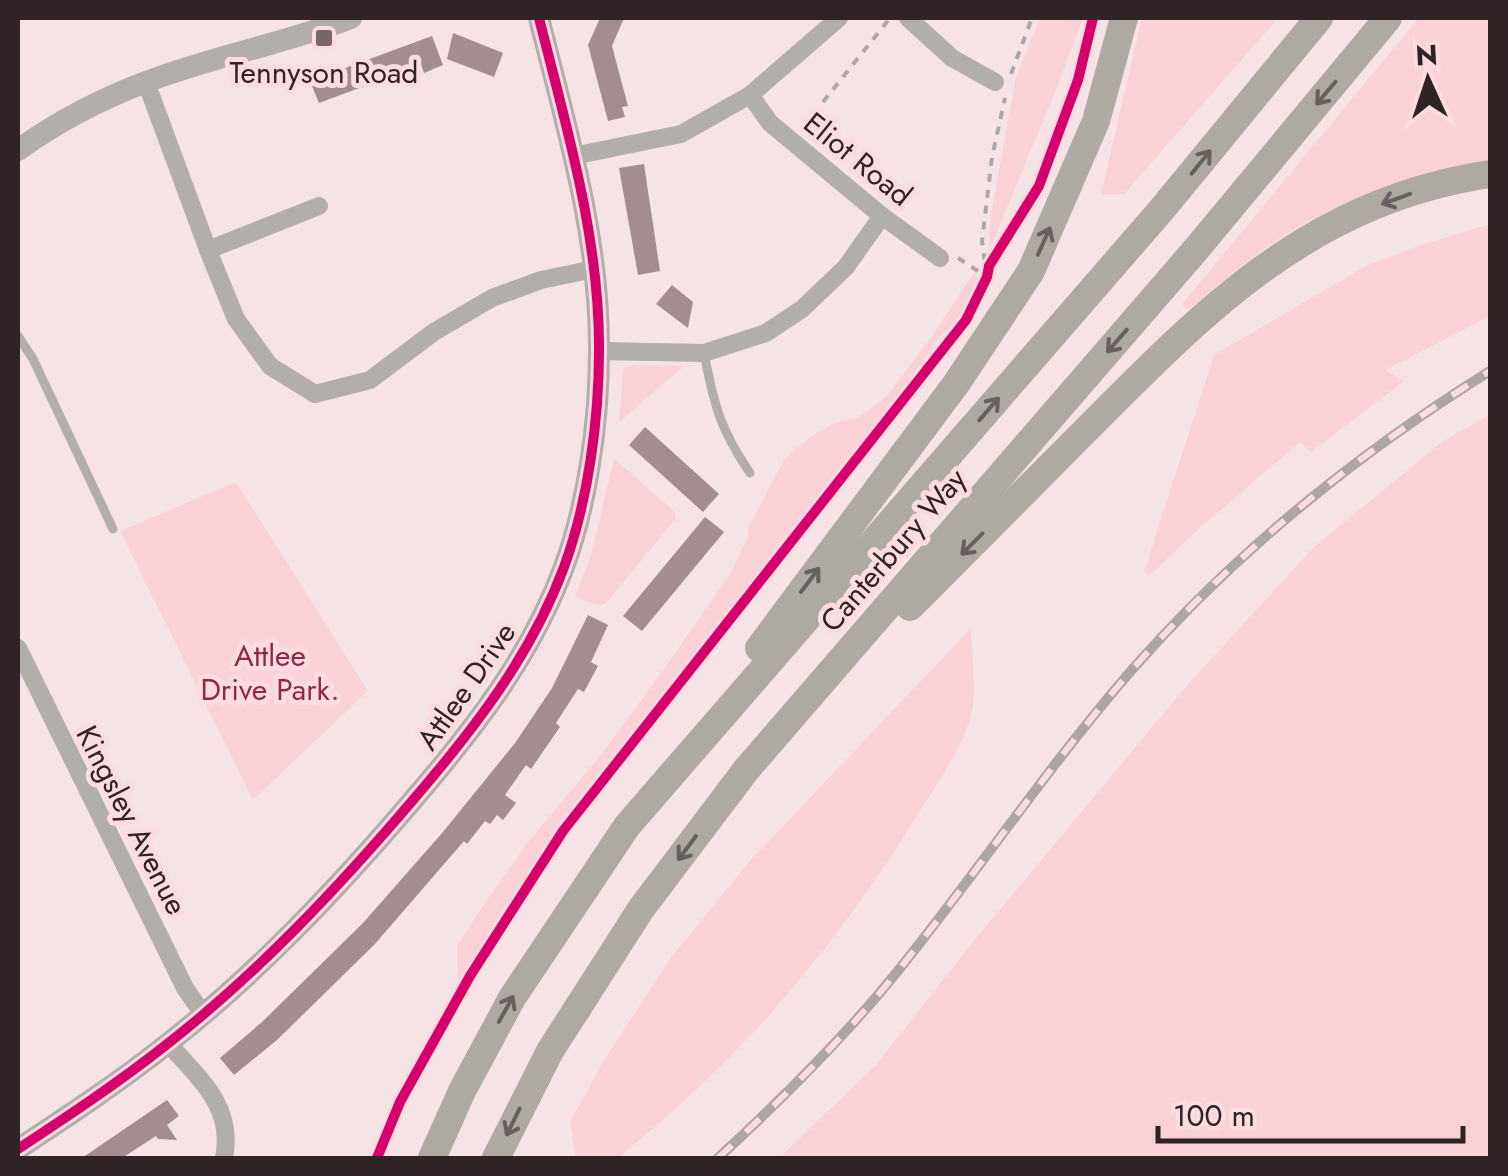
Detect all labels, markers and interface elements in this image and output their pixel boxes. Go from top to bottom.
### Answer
marker: Tennyson Road [313,27,335,49]
north arrow [1378,30,1478,130]
text: N [1415,34,1439,77]
place label: Tennyson Road [230,51,418,94]
one-way arrow [1315,79,1337,105]
street label: Eliot Road [795,102,921,216]
one-way arrow [1190,150,1212,176]
one-way arrow [1382,191,1413,209]
one-way arrow [1036,226,1054,257]
one-way arrow [1106,328,1128,354]
one-way arrow [977,397,1000,422]
street label: Canterbury Way [810,458,977,641]
one-way arrow [960,531,985,556]
one-way arrow [800,566,821,594]
street label: Attlee Drive [406,613,526,759]
park label: Attlee Drive Park. [200,634,340,711]
street label: Kingsley Avenue [66,718,198,922]
one-way arrow [676,834,697,861]
one-way arrow [497,994,517,1024]
scale bar [1158,1081,1463,1143]
text: 100 m [1173,1094,1255,1137]
one-way arrow [503,1107,522,1137]

